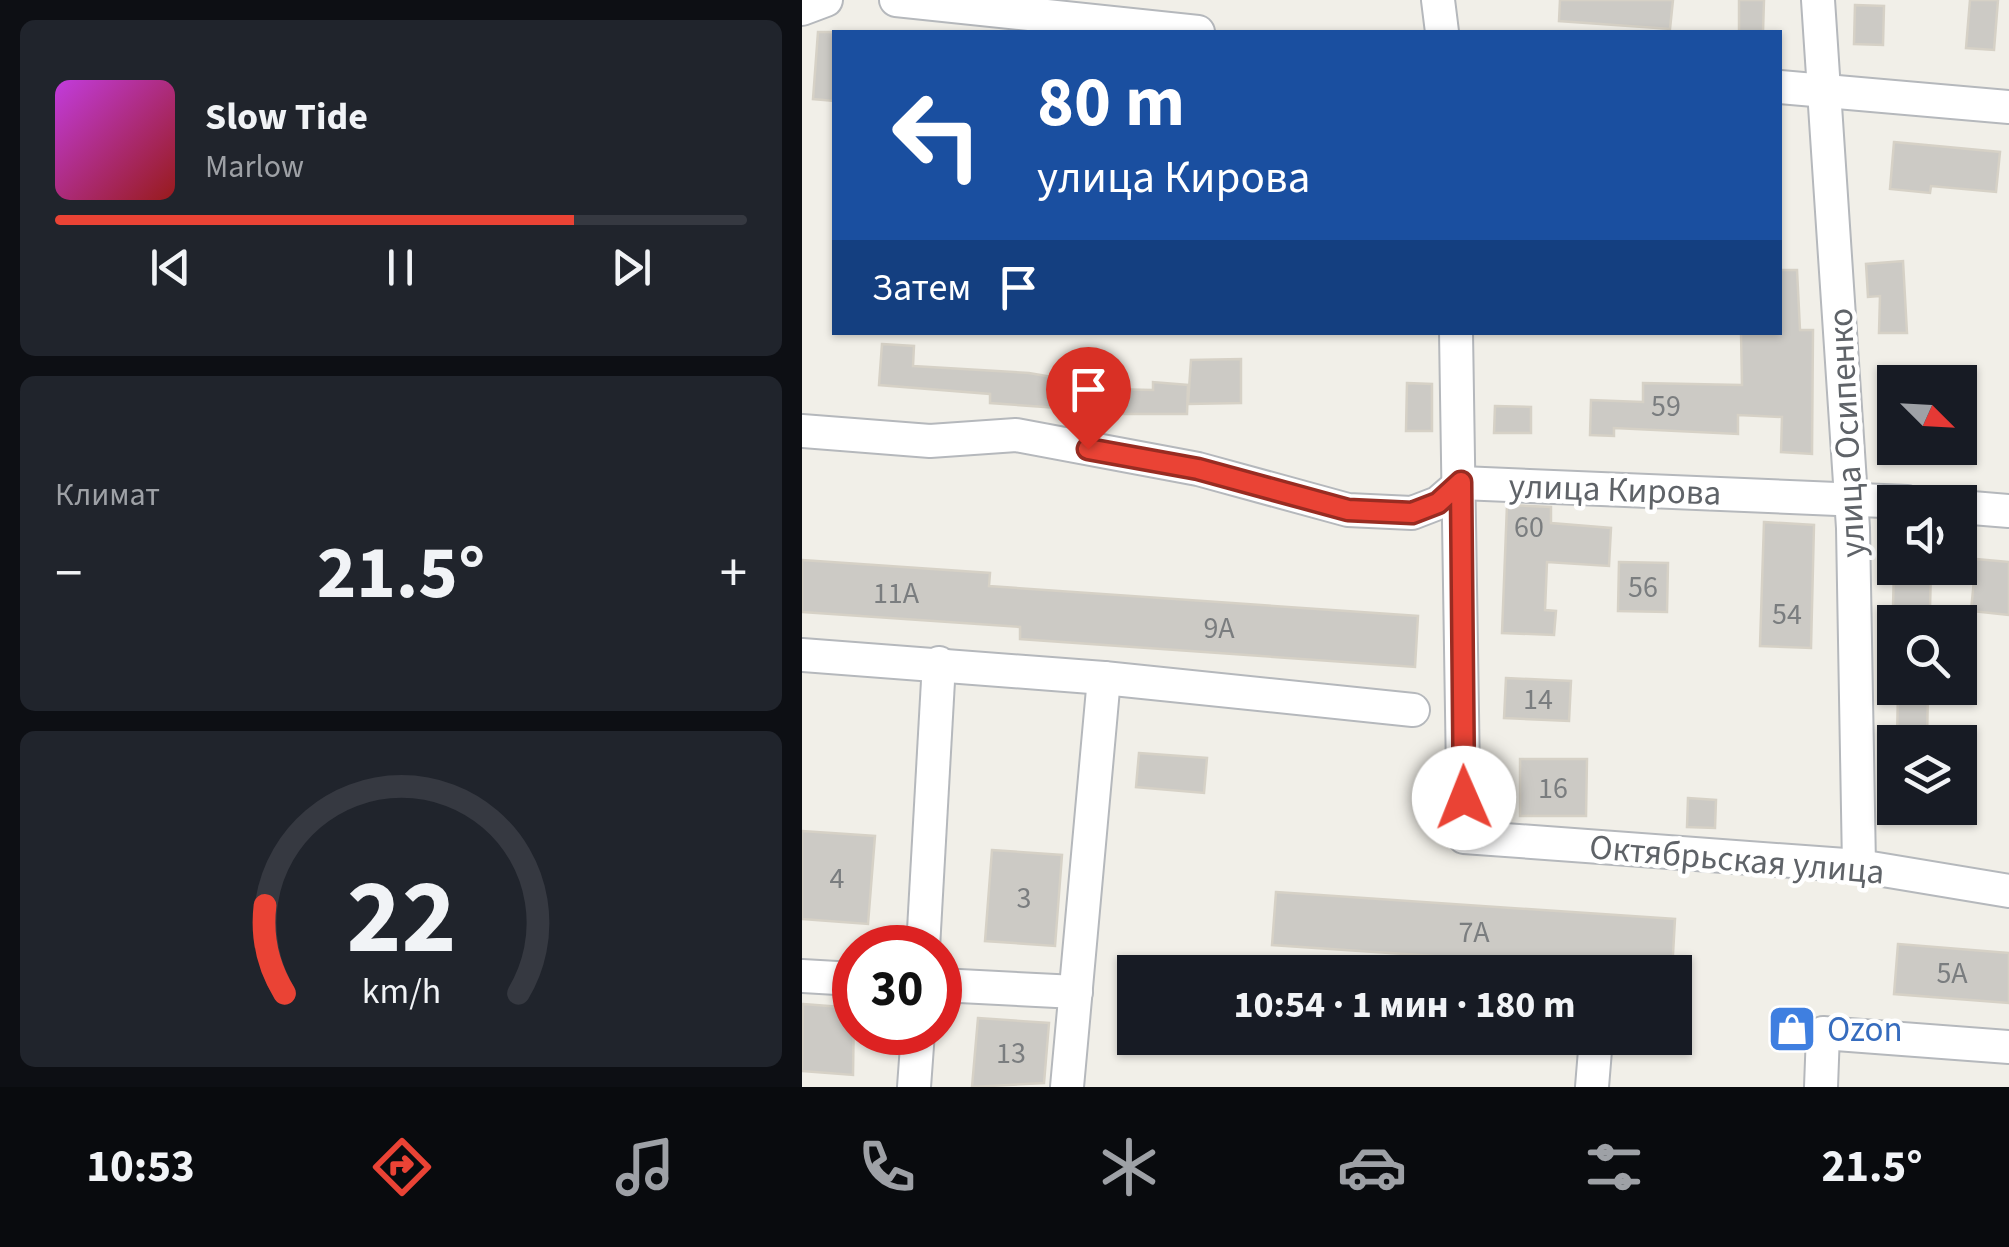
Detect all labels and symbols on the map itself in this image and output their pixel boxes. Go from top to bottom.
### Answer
street label: улица Осипенко [1815,307,1879,559]
pin [1046,347,1131,450]
north arrow [1877,365,1977,465]
house number: 59 [1651,385,1681,428]
street label: улица Кирова [1508,461,1722,519]
house number: 60 [1514,506,1544,549]
house number: 56 [1628,566,1658,609]
house number: 11А [873,572,920,615]
house number: 54 [1772,593,1802,636]
house number: 9А [1203,607,1235,650]
house number: 14 [1523,678,1553,721]
position arrow [1412,746,1516,850]
house number: 16 [1538,767,1568,810]
street label: Октябрьская улица [1587,822,1886,898]
house number: 4 [830,857,845,900]
house number: 3 [1017,877,1031,920]
house number: 7А [1458,911,1490,954]
speed limit sign: 30 [832,925,962,1055]
house number: 5А [1936,952,1968,995]
shop icon: Ozon [1766,1003,1818,1055]
place label: Ozon [1827,1005,1903,1055]
house number: 13 [996,1032,1026,1075]

